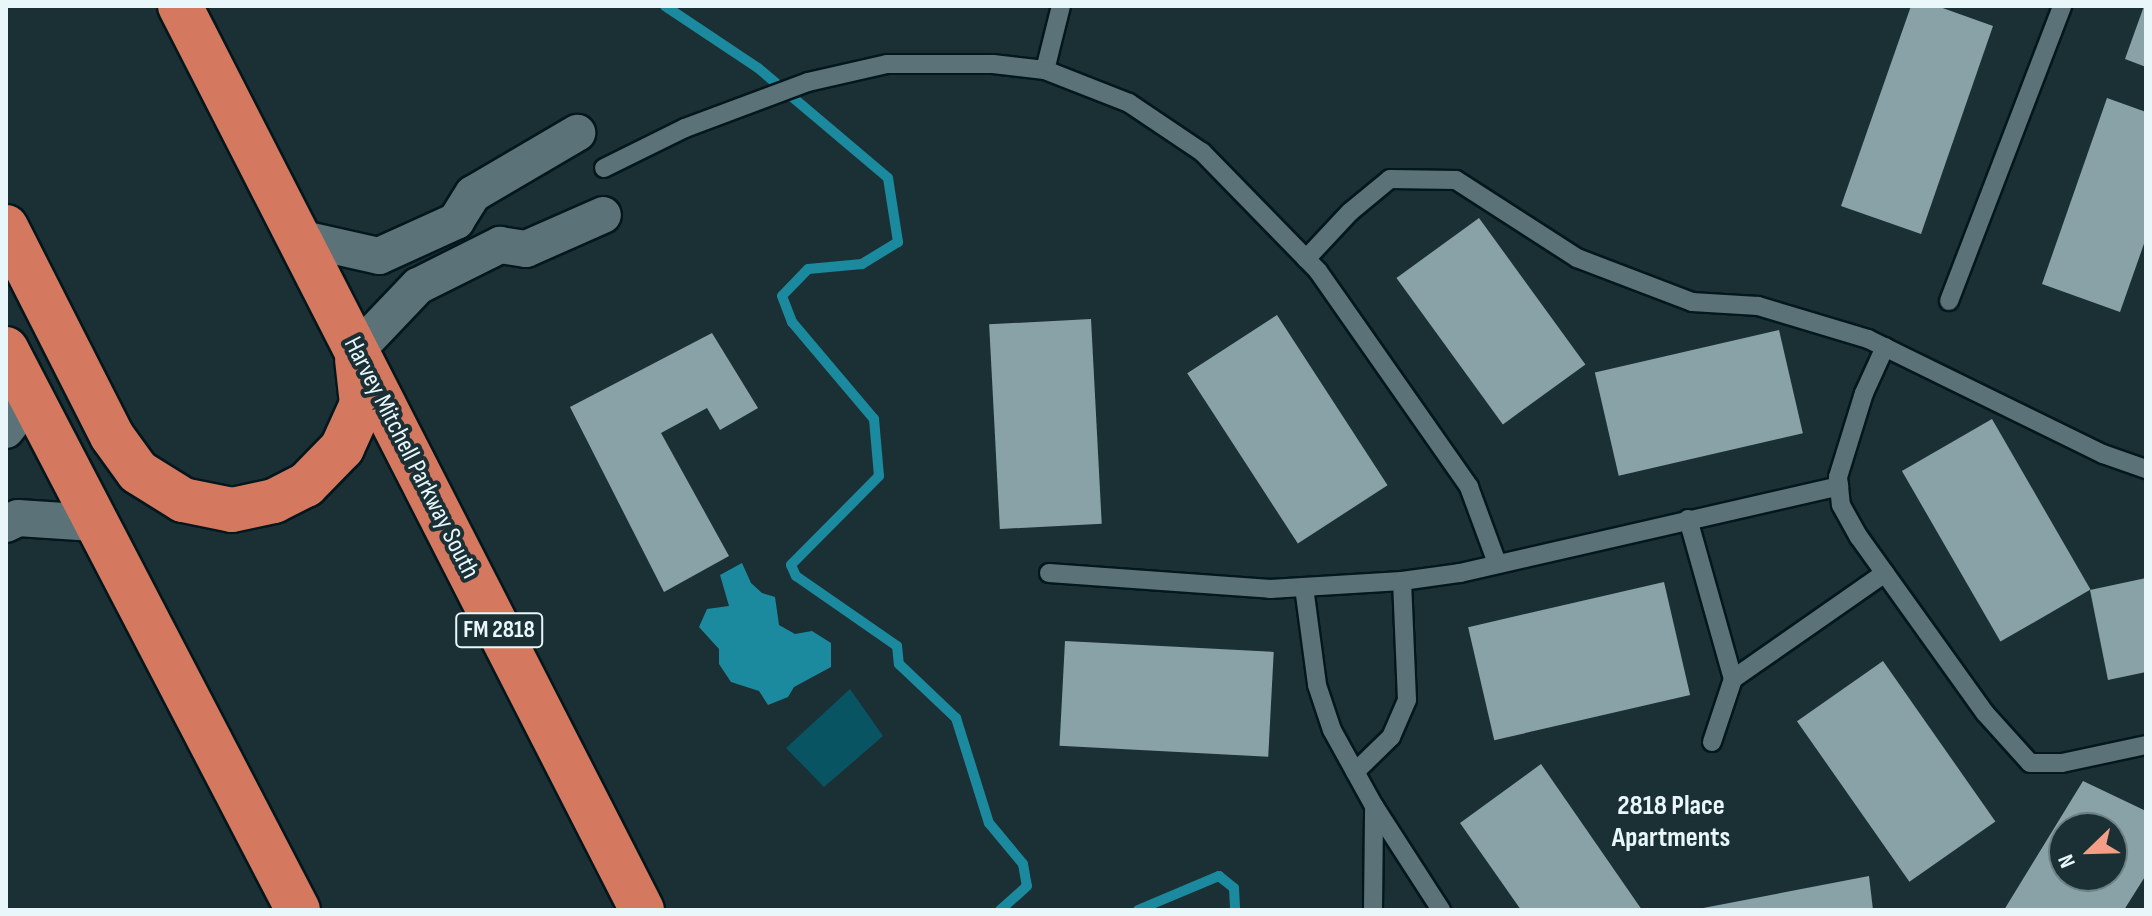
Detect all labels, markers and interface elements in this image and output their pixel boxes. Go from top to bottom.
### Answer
street label: Harvey Mitchell Parkway South [336,332,486,584]
road number: FM 2818 [455,610,543,650]
district label: 2818 Place Apartments [1612,789,1730,855]
north arrow [2048,812,2128,892]
text: N [2053,850,2082,871]

